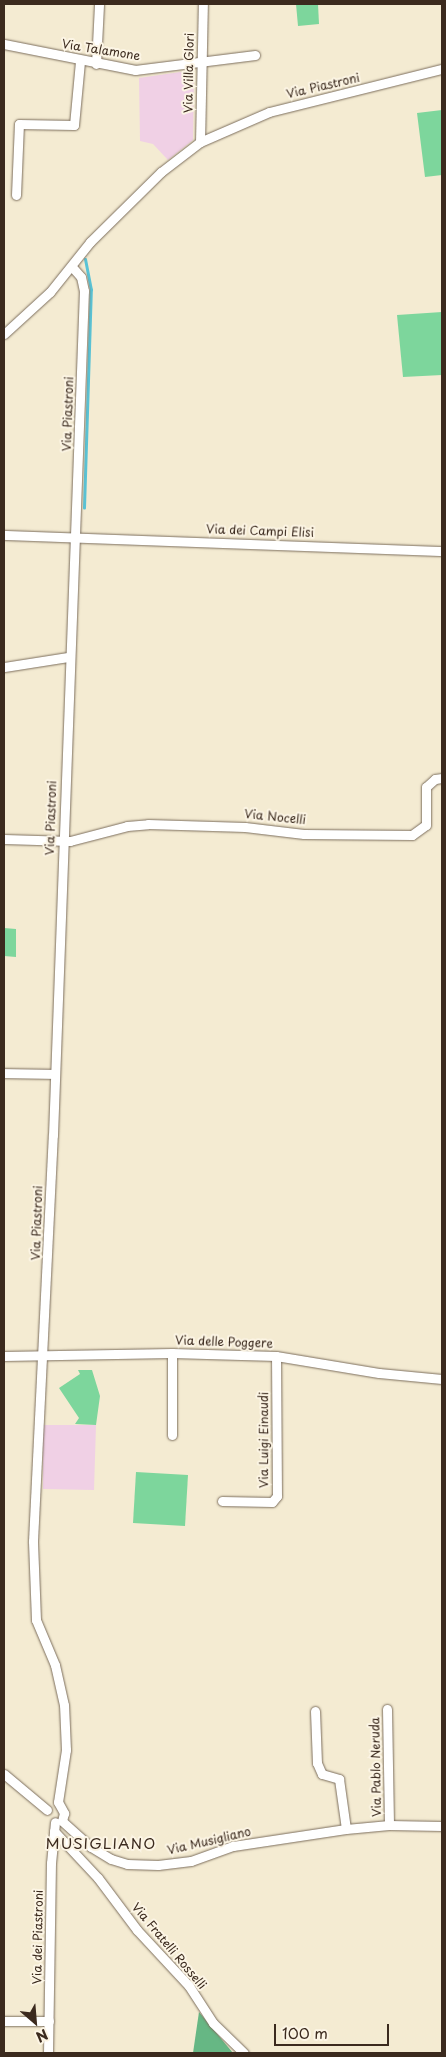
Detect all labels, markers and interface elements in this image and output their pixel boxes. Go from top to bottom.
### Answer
street label: Via Villa Glori [181,33,197,113]
street label: Via Talamone [61,37,141,63]
street label: Via Piastroni [285,71,361,101]
street label: Via Piastroni [60,376,76,452]
street label: Via dei Campi Elisi [206,522,314,540]
street label: Via Piastroni [43,780,59,856]
street label: Via Nocelli [244,807,306,827]
street label: Via Piastroni [29,1185,45,1261]
street label: Via delle Poggere [175,1333,273,1351]
street label: Via Luigi Einaudi [257,1392,271,1488]
street label: Via Pablo Neruda [368,1717,384,1817]
street label: Via Musigliano [166,1824,252,1858]
district label: MUSIGLIANO [45,1834,157,1852]
street label: Via dei Piastroni [30,1889,46,1985]
street label: Via Fratelli Rosselli [129,1900,209,1992]
north arrow [10,1997,60,2047]
scale bar [276,2014,391,2046]
text: 100 m [282,2021,328,2044]
text: N [32,2024,52,2048]

